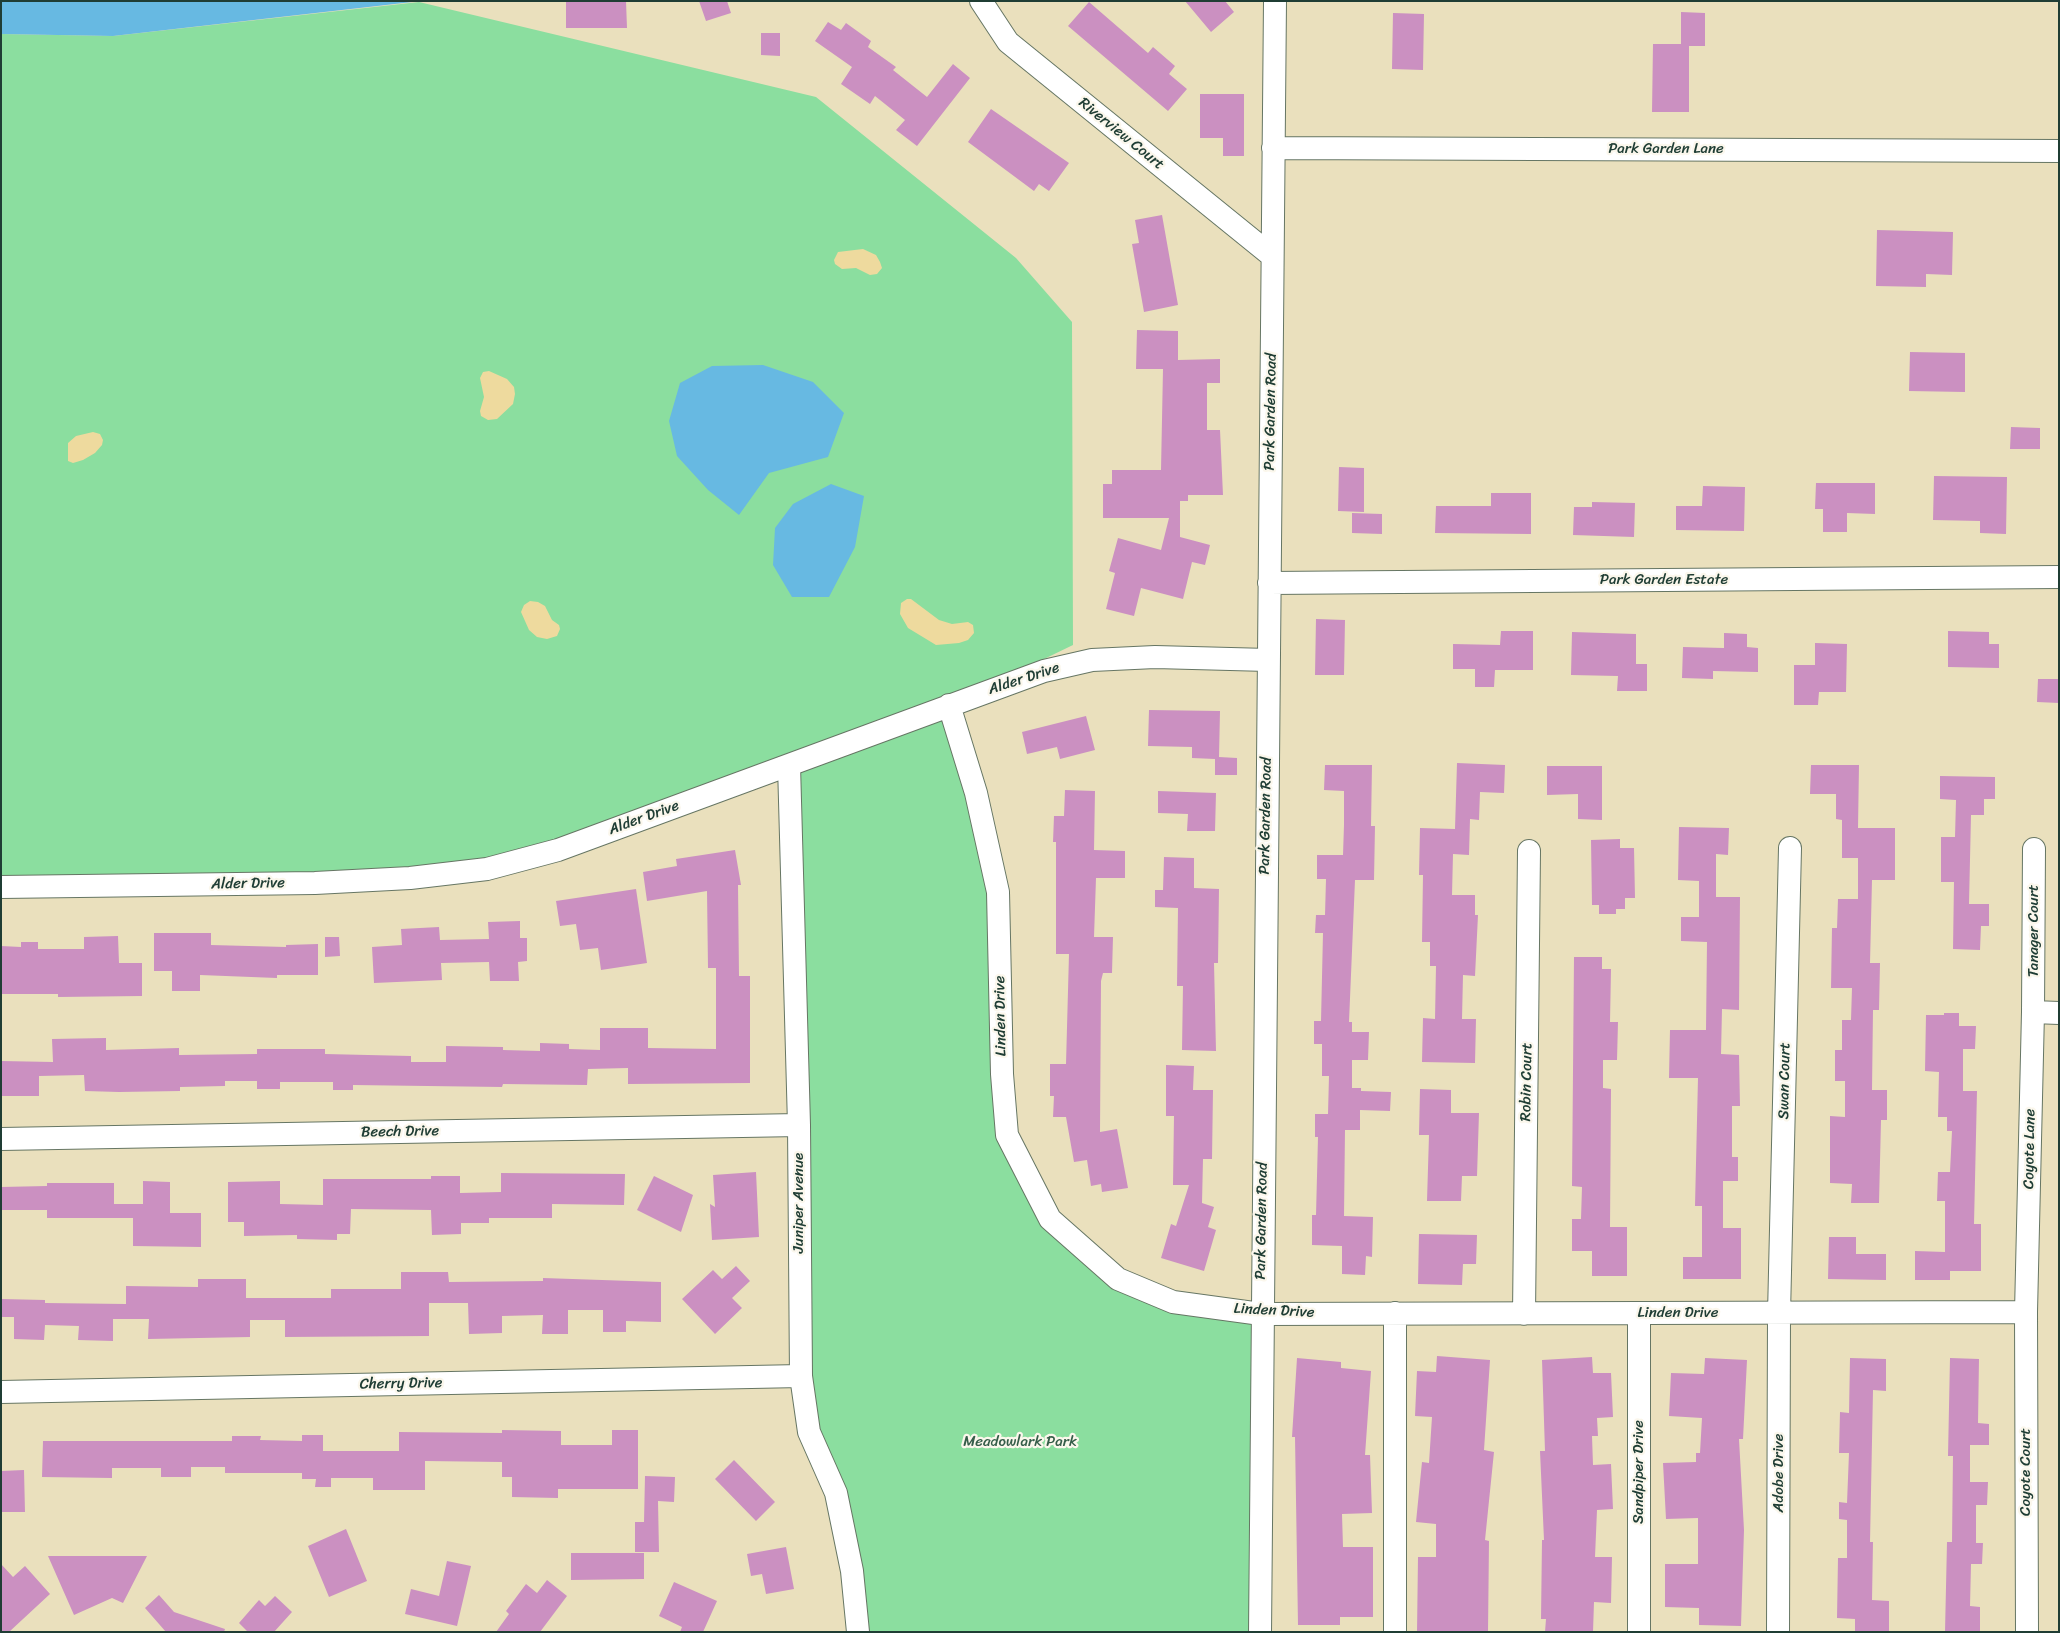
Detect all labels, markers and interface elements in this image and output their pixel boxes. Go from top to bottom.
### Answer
street label: Riverview Court [1075,94,1167,174]
street label: Park Garden Lane [1608,140,1724,158]
street label: Park Garden Road [1261,353,1281,471]
street label: Park Garden Estate [1600,571,1728,589]
street label: Alder Drive [986,659,1062,699]
street label: Park Garden Road [1256,757,1276,875]
street label: Alder Drive [606,797,682,839]
street label: Alder Drive [211,874,285,894]
street label: Tanager Court [2025,885,2043,977]
street label: Linden Drive [991,975,1011,1057]
street label: Robin Court [1517,1042,1537,1122]
street label: Swan Court [1775,1042,1795,1120]
street label: Coyote Lane [2020,1109,2040,1189]
street label: Beech Drive [361,1122,439,1142]
street label: Juniper Avenue [790,1153,808,1253]
street label: Park Garden Road [1252,1162,1272,1280]
street label: Linden Drive [1233,1300,1315,1322]
street label: Linden Drive [1638,1304,1718,1322]
street label: Cherry Drive [359,1374,443,1394]
street label: Sandpiper Drive [1630,1420,1648,1524]
street label: Coyote Court [2017,1428,2035,1516]
park label: Meadowlark Park [963,1433,1077,1451]
street label: Adobe Drive [1770,1434,1788,1512]

